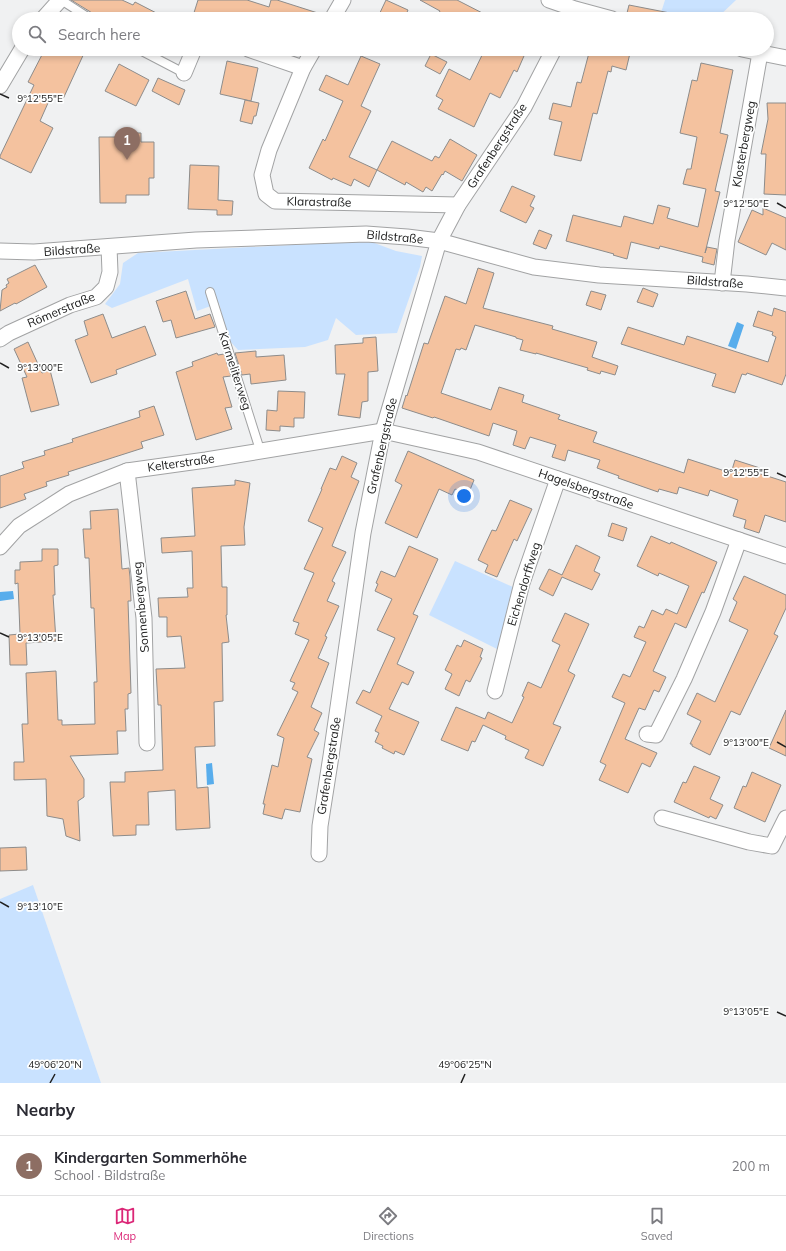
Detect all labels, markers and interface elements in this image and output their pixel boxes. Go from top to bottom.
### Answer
search box [12,12,774,56]
icon: search [26,23,48,45]
text: Search here [58,25,140,44]
text: 9°12'55"E [17,92,63,105]
street label: Klosterbergweg [729,99,758,188]
street label: Grafenbergstraße [463,100,530,191]
pin: 1 [114,127,140,160]
street label: Klarastraße [286,193,352,210]
text: 9°12'50"E [723,197,769,210]
street label: Bildstraße [366,227,424,246]
street label: Bildstraße [43,240,101,259]
street label: Bildstraße [686,272,744,291]
street label: Römerstraße [25,289,97,331]
street label: Karmeliterweg [216,330,255,412]
text: 9°13'00"E [17,361,63,374]
street label: Grafenbergstraße [363,396,400,496]
street label: Kelterstraße [146,450,215,475]
street label: Hagelsbergstraße [536,465,636,512]
text: 9°12'55"E [723,466,769,479]
your location [454,486,474,506]
street label: Eichendorffweg [504,540,543,628]
street label: Sonnenbergweg [129,561,152,653]
text: 9°13'05"E [17,631,63,644]
street label: Grafenbergstraße [313,716,344,816]
text: 9°13'00"E [723,736,769,749]
text: 9°13'10"E [17,900,63,913]
text: 9°13'05"E [723,1005,769,1018]
text: 49°06'20"N [28,1058,82,1071]
text: 49°06'25"N [438,1058,492,1071]
text: Nearby [16,1099,75,1120]
text: Kindergarten Sommerhöhe [54,1148,247,1167]
text: 1 [25,1158,33,1174]
text: 200 m [732,1158,770,1174]
text: School · Bildstraße [54,1167,165,1183]
tab: Map [113,1205,136,1243]
tab: Directions [363,1205,414,1243]
tab: Saved [641,1205,673,1243]

